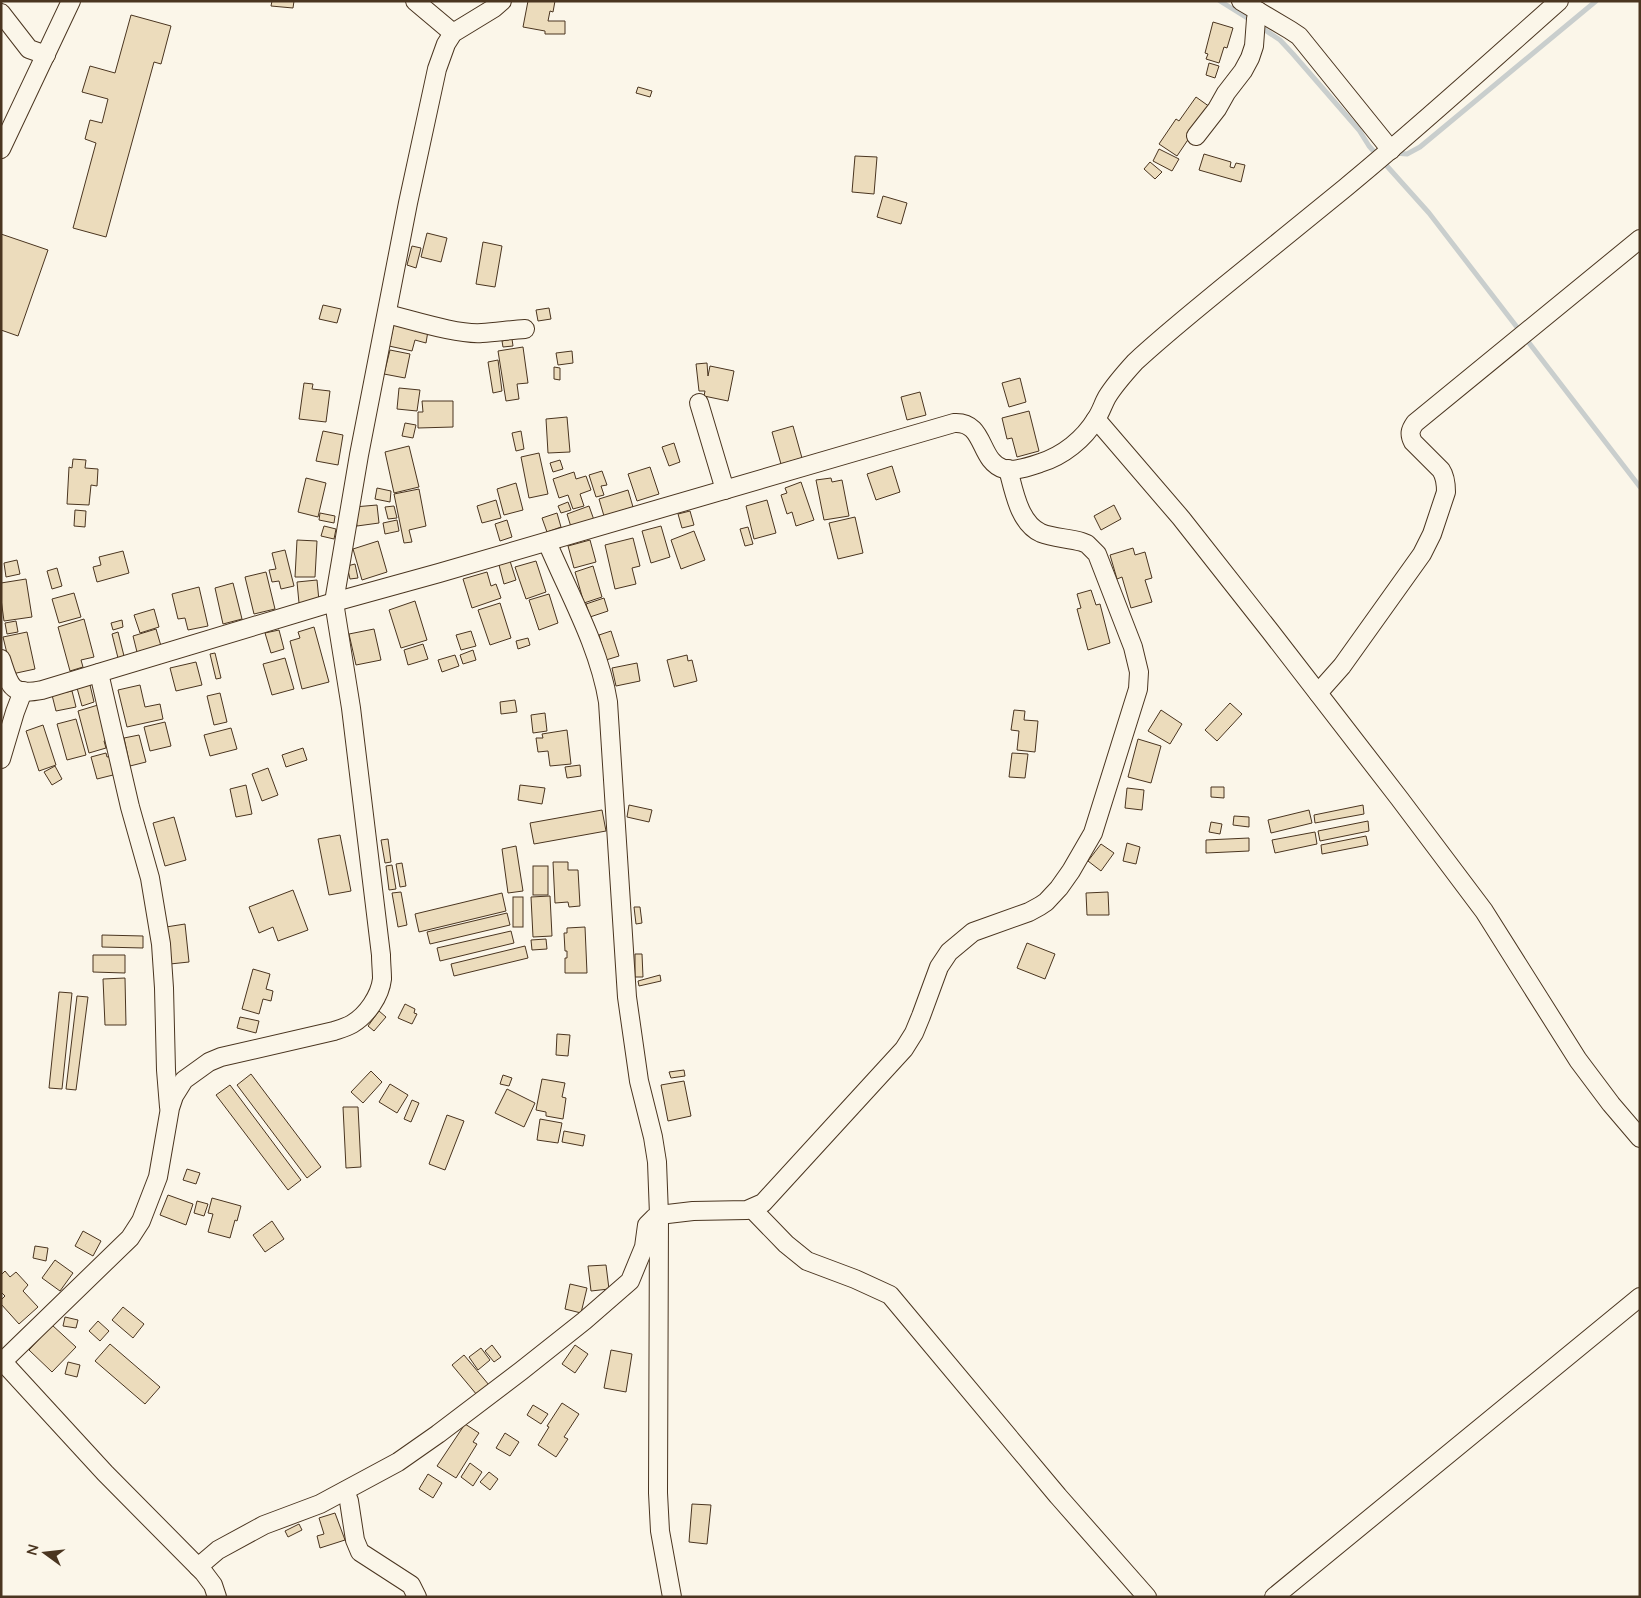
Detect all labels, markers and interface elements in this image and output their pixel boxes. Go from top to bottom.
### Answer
north arrow [20,1528,70,1578]
text: N [22,1542,42,1557]

